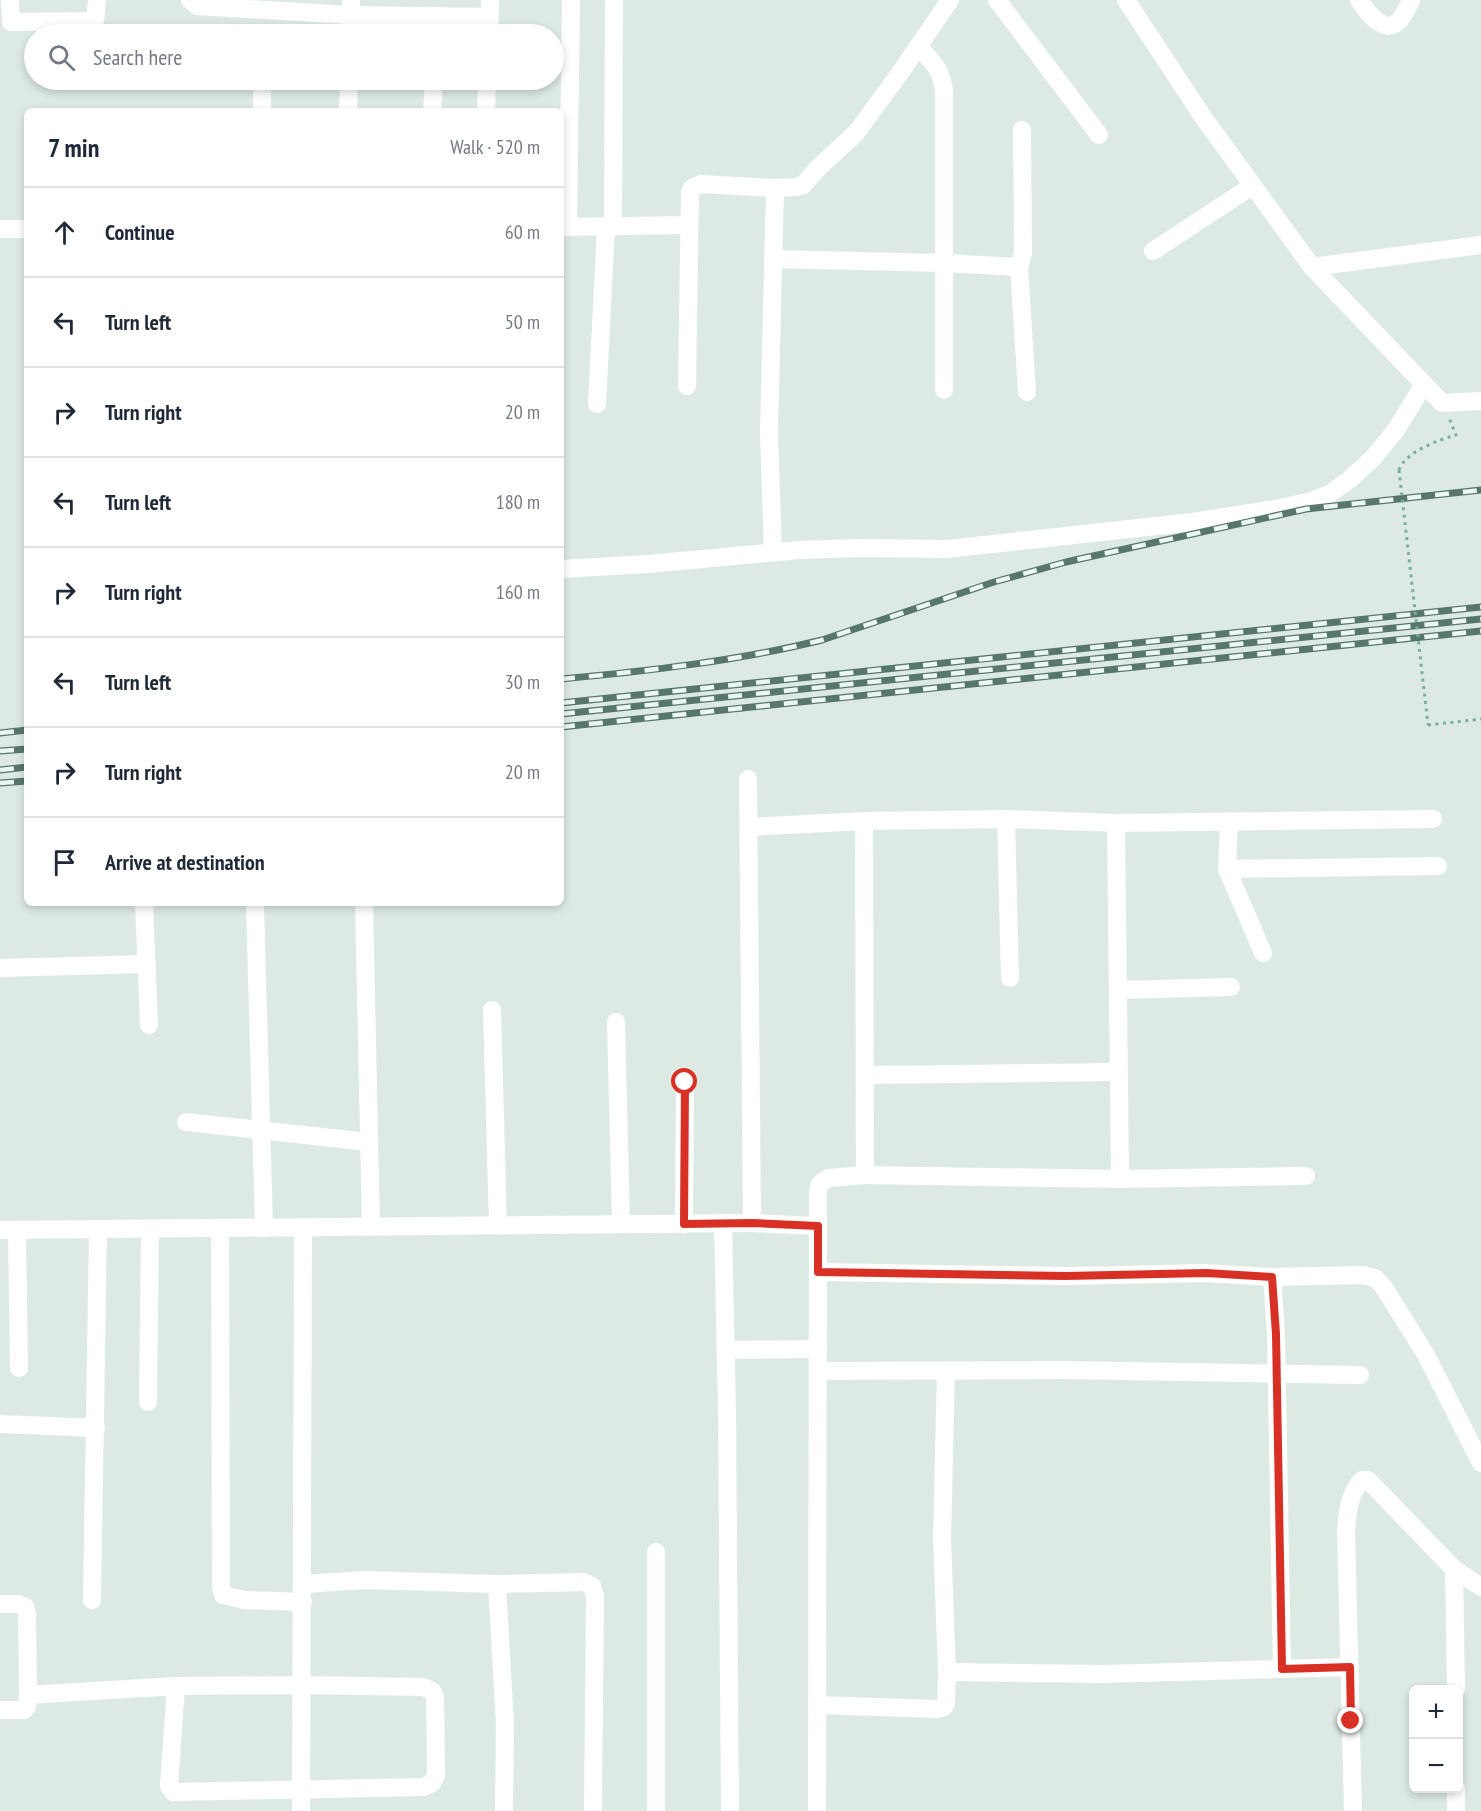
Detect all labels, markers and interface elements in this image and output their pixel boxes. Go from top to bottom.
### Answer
search box [24,24,564,90]
icon: search [45,41,78,74]
text: Search here [93,43,182,71]
text: 7 min [48,131,99,164]
text: Walk · 520 m [450,134,540,160]
icon: ahead [48,216,81,249]
text: Continue [105,218,175,246]
text: 60 m [505,219,540,245]
icon: left [48,306,81,339]
text: Turn left [105,308,171,336]
text: 50 m [505,309,540,335]
icon: right [48,396,81,429]
text: Turn right [105,398,182,426]
text: 20 m [505,399,540,425]
icon: left [48,486,81,519]
text: Turn left [105,488,171,516]
text: 180 m [496,489,540,515]
icon: right [48,576,81,609]
text: Turn right [105,578,182,606]
text: 160 m [496,579,540,605]
icon: left [48,666,81,699]
text: Turn left [105,668,171,696]
text: 30 m [505,669,540,695]
icon: right [48,756,81,789]
text: Turn right [105,758,182,786]
text: 20 m [505,759,540,785]
icon: arrive [48,846,81,879]
text: Arrive at destination [105,848,265,876]
route start [671,1068,697,1094]
map controls [1409,1685,1463,1793]
button: + [1409,1685,1463,1739]
route end [1337,1707,1363,1733]
button: − [1409,1739,1463,1793]

